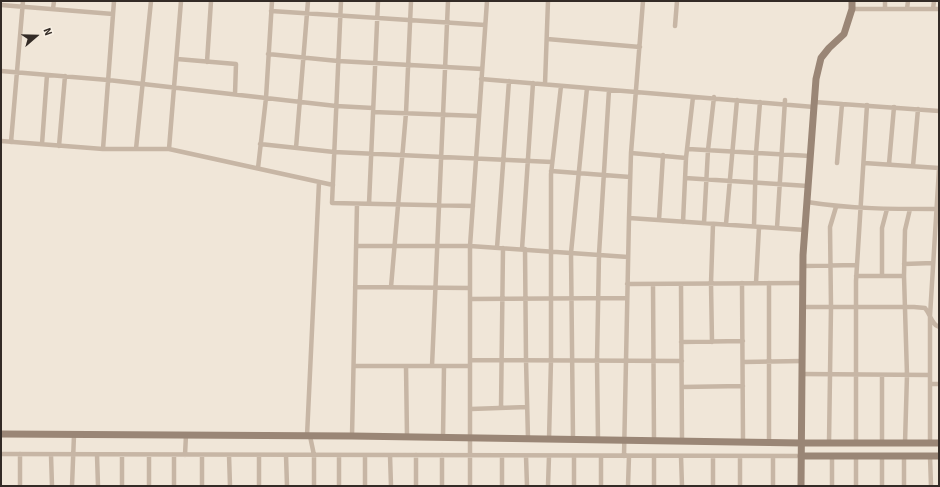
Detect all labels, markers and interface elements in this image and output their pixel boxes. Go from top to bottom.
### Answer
north arrow [16,16,56,56]
text: N [39,26,56,38]

